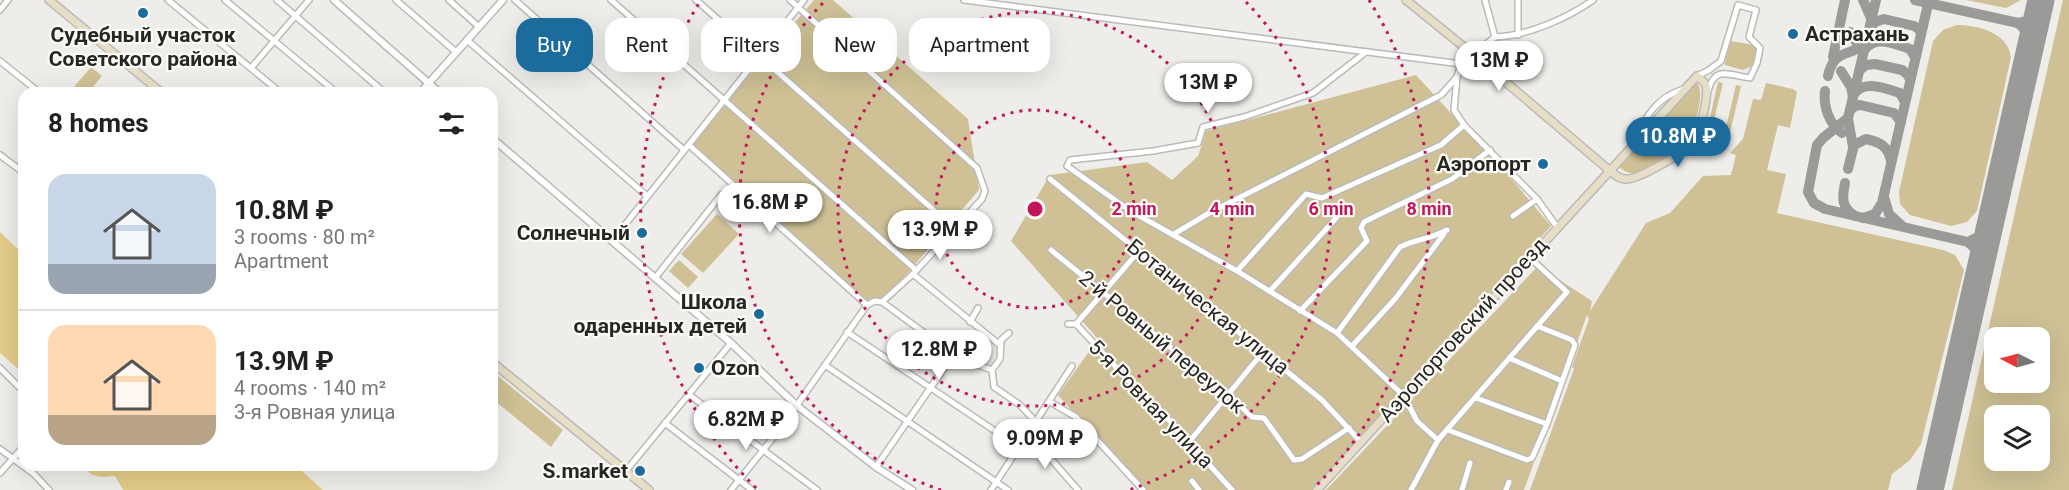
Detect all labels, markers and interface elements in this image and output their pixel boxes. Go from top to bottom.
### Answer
marker: Судебный участок Советского района [136,6,150,20]
chip: Buy [516,18,593,72]
chip: Rent [605,18,689,72]
chip: Filters [701,18,801,72]
chip: New [813,18,897,72]
chip: Apartment [909,18,1050,72]
place label: Астрахань [1805,22,1910,46]
place label: Судебный участок Советского района [49,23,237,71]
marker: Астрахань [1786,27,1800,41]
pin: 13M ₽ [1457,41,1541,92]
text: 13M ₽ [1469,48,1529,72]
pin: 13M ₽ [1166,63,1250,114]
text: 13M ₽ [1178,70,1238,94]
icon: filters [435,107,468,140]
text: 8 homes [48,108,149,138]
pin: 10.8M ₽ [1623,117,1733,168]
text: 10.8M ₽ [1640,124,1716,148]
place label: Аэропорт [1437,152,1531,176]
marker: Аэропорт [1536,157,1550,171]
pin: 16.8M ₽ [715,183,825,234]
text: 16.8M ₽ [732,190,808,214]
text: 10.8M ₽ [234,195,334,225]
icon: home [96,198,168,270]
text: 2 min [1111,198,1157,219]
text: 4 min [1209,198,1255,219]
text: 6 min [1308,198,1354,219]
text: 8 min [1406,198,1452,219]
centre of rings [1025,199,1045,219]
pin: 13.9M ₽ [885,210,995,261]
text: 13.9M ₽ [902,217,978,241]
place label: Солнечный [517,221,630,245]
text: 3 rooms · 80 m² [234,225,375,249]
marker: Солнечный [635,226,649,240]
street label: Аэропортовский проезд [1374,233,1552,427]
street label: Ботаническая улица [1122,234,1294,380]
text: Apartment [234,249,329,273]
street label: 2-й Ровный переулок [1074,266,1250,419]
place label: Школа одаренных детей [573,290,747,338]
marker: Школа одаренных детей [752,307,766,321]
north arrow [1984,327,2050,393]
map controls [1984,327,2050,471]
pin: 12.8M ₽ [884,330,994,381]
street label: 5-я Ровная улица [1084,335,1218,473]
text: 12.8M ₽ [901,337,977,361]
text: 13.9M ₽ [234,346,334,376]
icon: home [96,349,168,421]
place label: Ozon [711,356,760,380]
marker: Ozon [692,361,706,375]
text: 4 rooms · 140 m² [234,376,386,400]
text: 3-я Ровная улица [234,400,395,424]
pin: 6.82M ₽ [691,400,801,451]
button: layers [1984,405,2050,471]
text: 6.82M ₽ [708,407,784,431]
pin: 9.09M ₽ [990,419,1100,470]
text: 9.09M ₽ [1007,426,1083,450]
place label: S.market [542,459,628,483]
marker: S.market [633,464,647,478]

